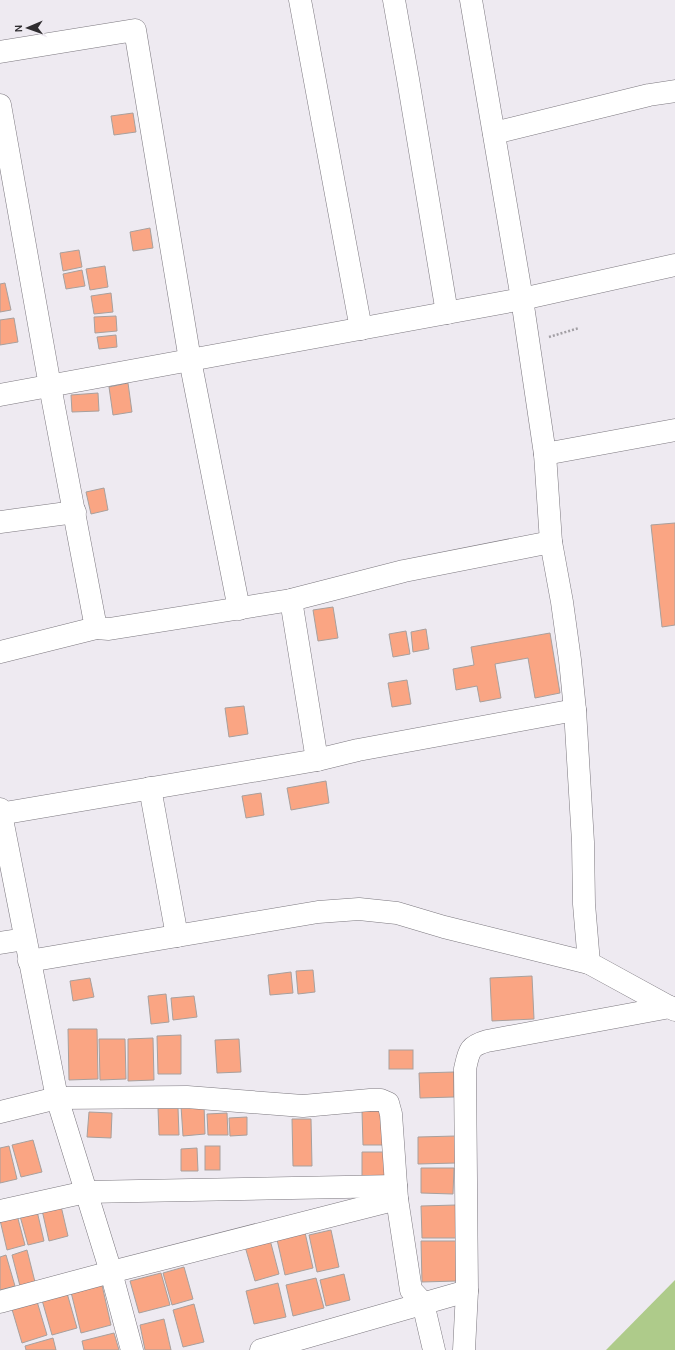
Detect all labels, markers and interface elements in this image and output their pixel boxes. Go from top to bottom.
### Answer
north arrow [8,8,48,48]
text: N [12,24,25,33]

